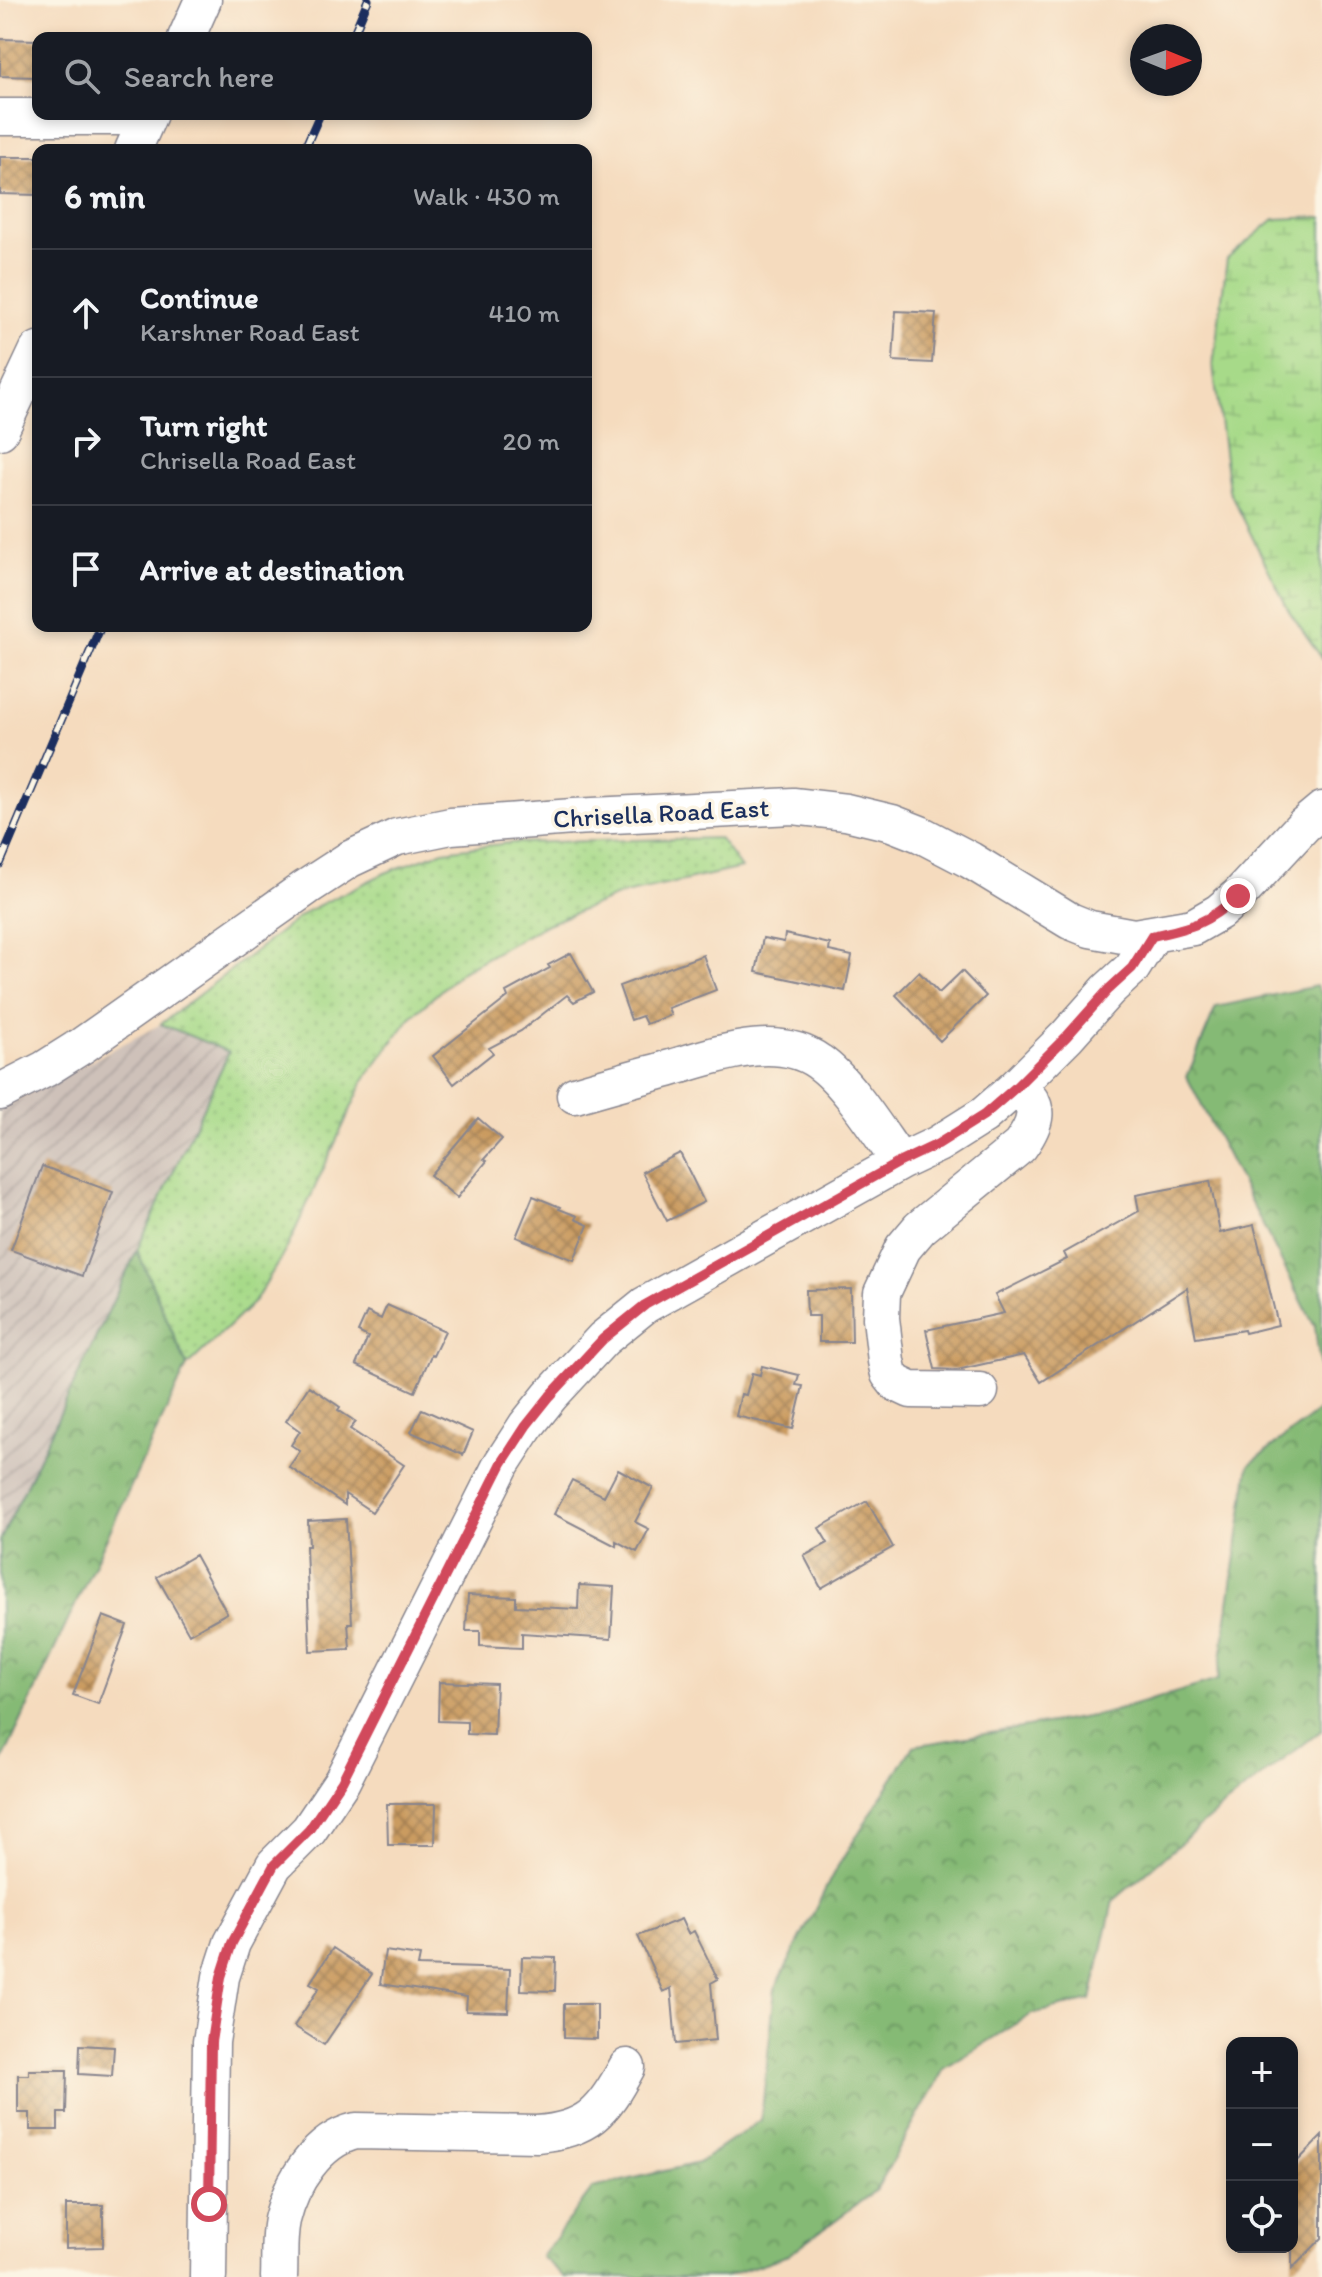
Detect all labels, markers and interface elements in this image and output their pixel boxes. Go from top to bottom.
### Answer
north arrow [1130,24,1202,96]
search box [32,32,592,120]
icon: search [60,54,104,98]
text: Search here [124,58,274,95]
text: 6 min [64,176,145,217]
text: Walk · 430 m [413,180,560,212]
text: Continue [140,279,259,316]
icon: ahead [64,291,108,335]
text: 410 m [489,297,560,329]
text: Karshner Road East [140,316,359,348]
text: Turn right [140,407,268,444]
icon: right [64,419,108,463]
text: 20 m [503,425,560,457]
text: Chrisella Road East [140,444,356,476]
icon: arrive [64,547,108,591]
text: Arrive at destination [140,551,404,588]
street label: Chrisella Road East [552,791,770,835]
route end [1220,878,1256,914]
map controls [1226,2037,1298,2253]
button: + [1226,2037,1298,2109]
button: − [1226,2109,1298,2181]
button: locate [1226,2181,1298,2253]
route start [191,2186,227,2222]

